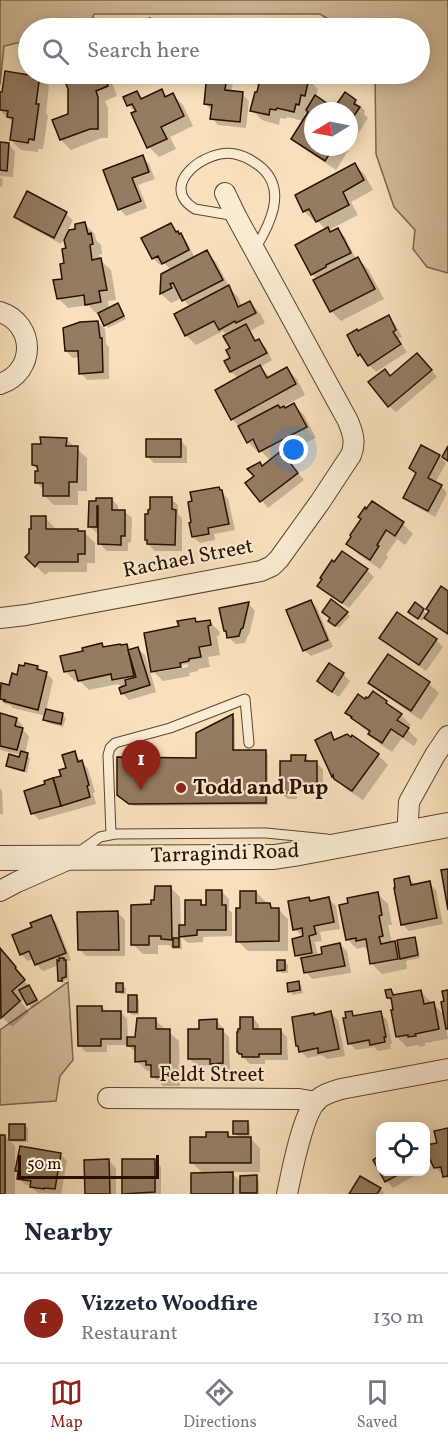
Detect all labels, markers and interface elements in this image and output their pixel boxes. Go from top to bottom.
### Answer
search box [18,18,430,84]
icon: search [39,35,72,68]
text: Search here [87,36,200,67]
north arrow [304,102,358,156]
your location [279,435,308,464]
street label: Rachael Street [120,532,256,586]
pin: 1 [122,740,160,790]
place label: Todd and Pup [193,774,328,803]
marker: Todd and Pup [174,781,188,795]
street label: Tarragindi Road [150,837,300,871]
street label: Feldt Street [159,1061,265,1090]
map controls [376,1122,430,1176]
button: locate [376,1122,430,1176]
scale bar [18,1152,159,1180]
text: 50 m [27,1154,61,1176]
text: Nearby [24,1215,113,1251]
text: Vizzeto Woodfire [81,1289,258,1320]
text: 1 [39,1304,48,1332]
text: 130 m [373,1304,424,1332]
text: Restaurant [81,1320,178,1348]
tab: Map [50,1376,83,1434]
tab: Directions [183,1376,257,1434]
tab: Saved [357,1376,398,1434]

